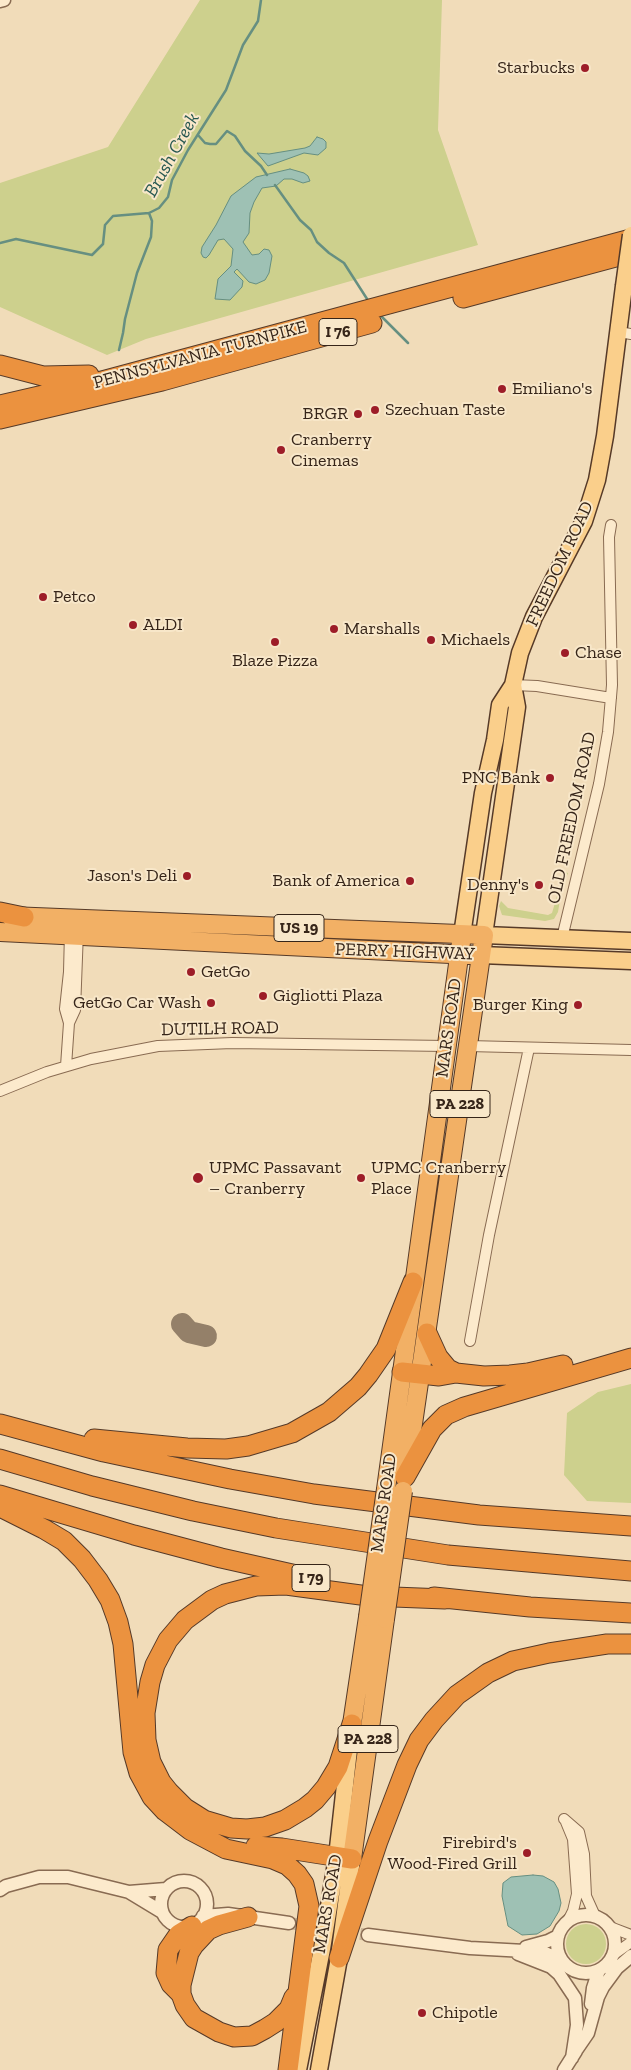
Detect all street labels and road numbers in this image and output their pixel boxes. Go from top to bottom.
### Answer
street label: PENNSYLVANIA TURNPIKE [91,316,309,394]
road number: I 76 [319,318,357,346]
street label: FREEDOM ROAD [522,498,598,630]
street label: OLD FREEDOM ROAD [543,730,601,906]
road number: US 19 [274,914,324,941]
street label: PERRY HIGHWAY [335,939,475,965]
street label: MARS ROAD [431,977,467,1079]
street label: DUTILH ROAD [161,1017,279,1041]
road number: PA 228 [430,1090,490,1118]
street label: MARS ROAD [366,1452,402,1554]
road number: I 79 [292,1565,330,1592]
road number: PA 228 [338,1726,398,1752]
street label: MARS ROAD [309,1853,347,1955]

